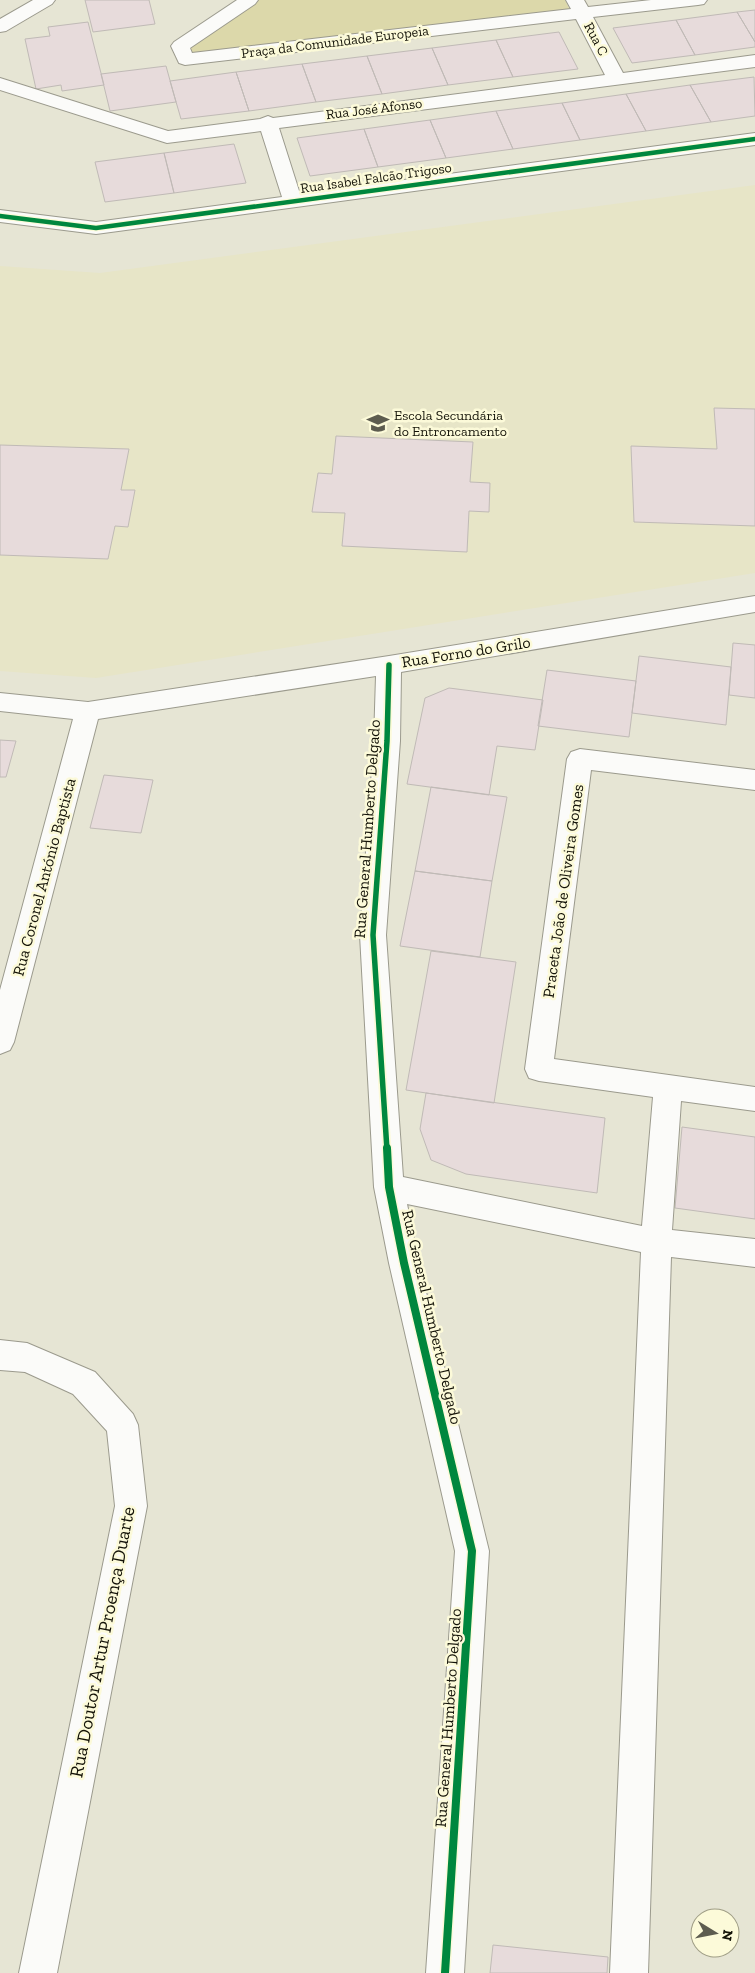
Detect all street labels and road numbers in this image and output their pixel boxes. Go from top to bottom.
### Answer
street label: Rua C [580,19,612,59]
street label: Praça da Comunidade Europeia [240,22,430,62]
street label: Rua José Afonso [325,95,423,123]
street label: Rua Isabel Falcão Trigoso [299,159,453,197]
street label: Rua Forno do Grilo [400,632,532,672]
street label: Rua General Humberto Delgado [350,719,384,939]
street label: Rua Coronel António Baptista [8,776,80,978]
street label: Praceta João de Oliveira Gomes [539,783,587,999]
street label: Rua General Humberto Delgado [398,1208,466,1426]
street label: Rua Doutor Artur Proença Duarte [64,1504,140,1780]
street label: Rua General Humberto Delgado [431,1608,465,1828]

